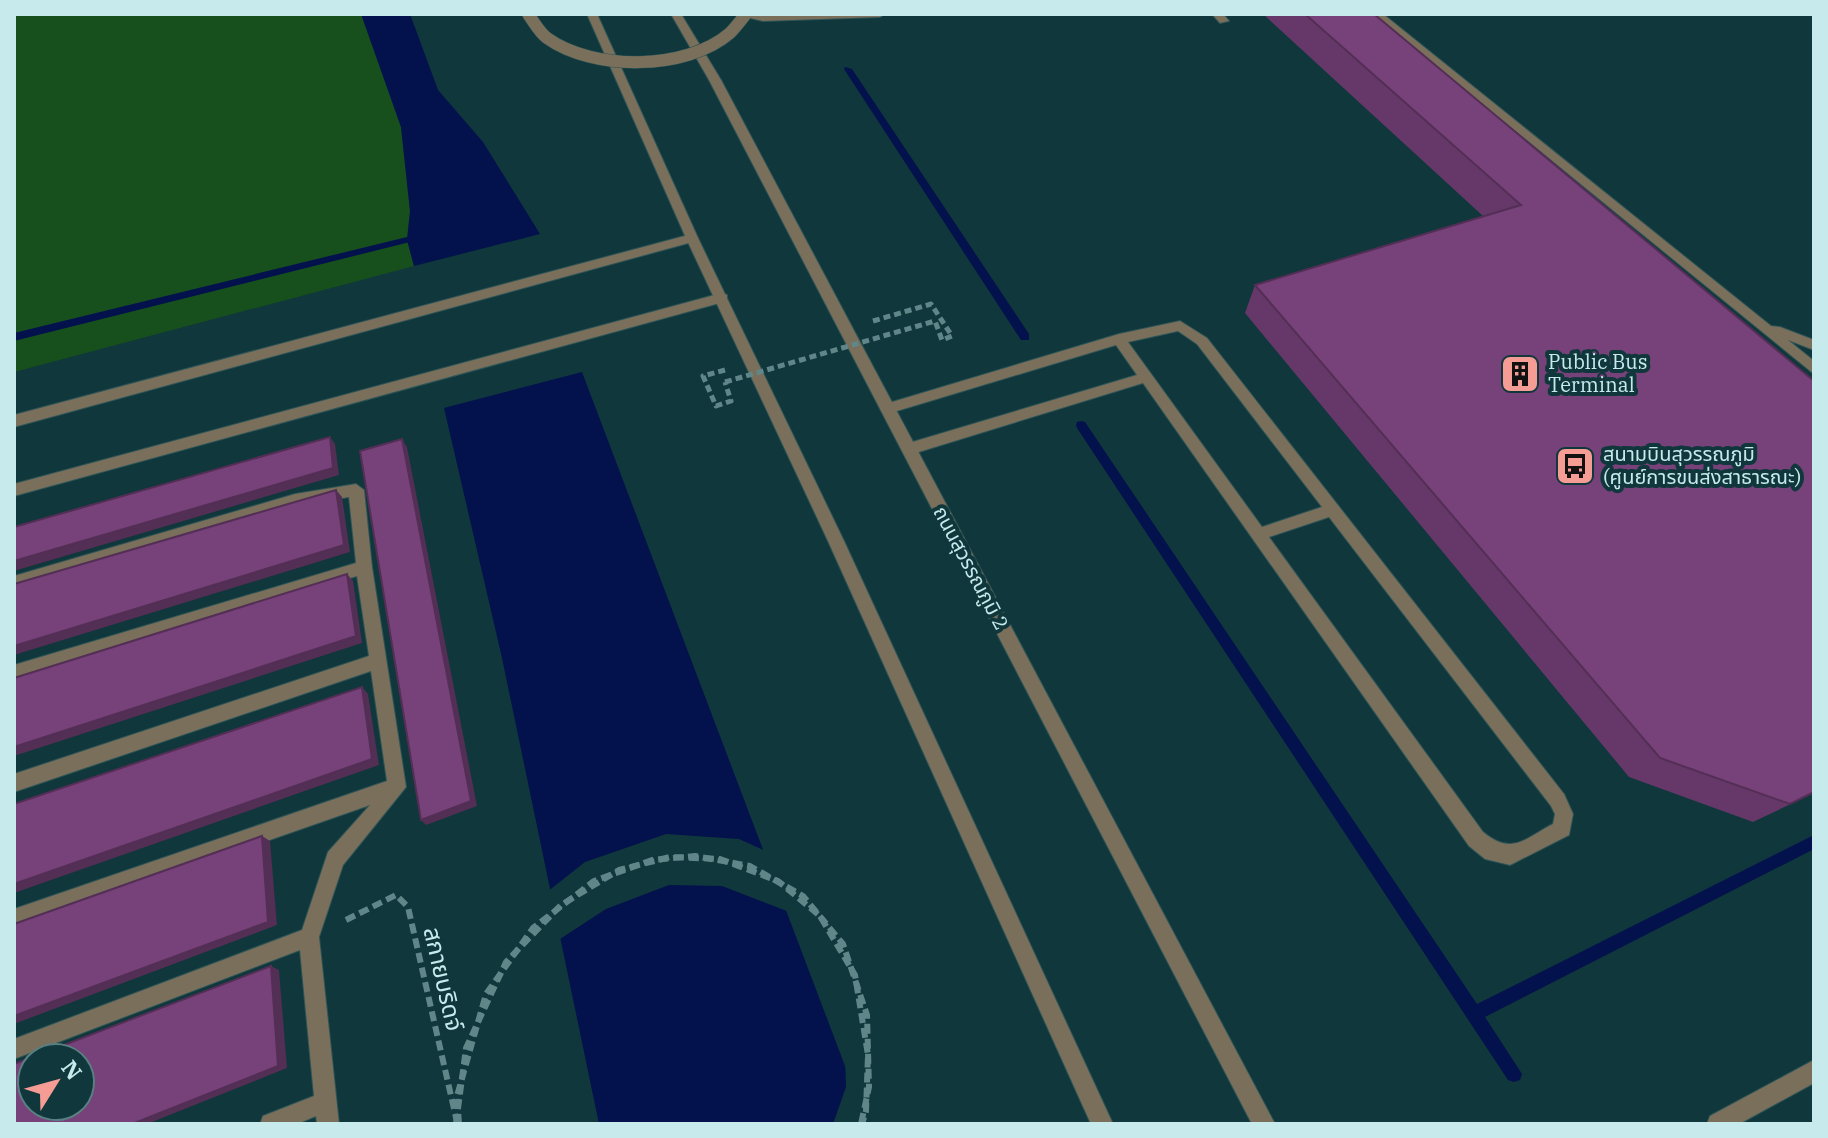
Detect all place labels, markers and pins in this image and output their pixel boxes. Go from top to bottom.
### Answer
place label: Public Bus Terminal [1548,348,1647,398]
building icon: Public Bus Terminal [1499,353,1541,395]
place label: สนามบินสุวรรณภูมิ (ศูนย์การขนส่งสาธารณะ) [1603,440,1801,490]
bus stop icon: สนามบินสุวรรณภูมิ (ศูนย์การขนส่งสาธารณะ) [1554,445,1596,487]

